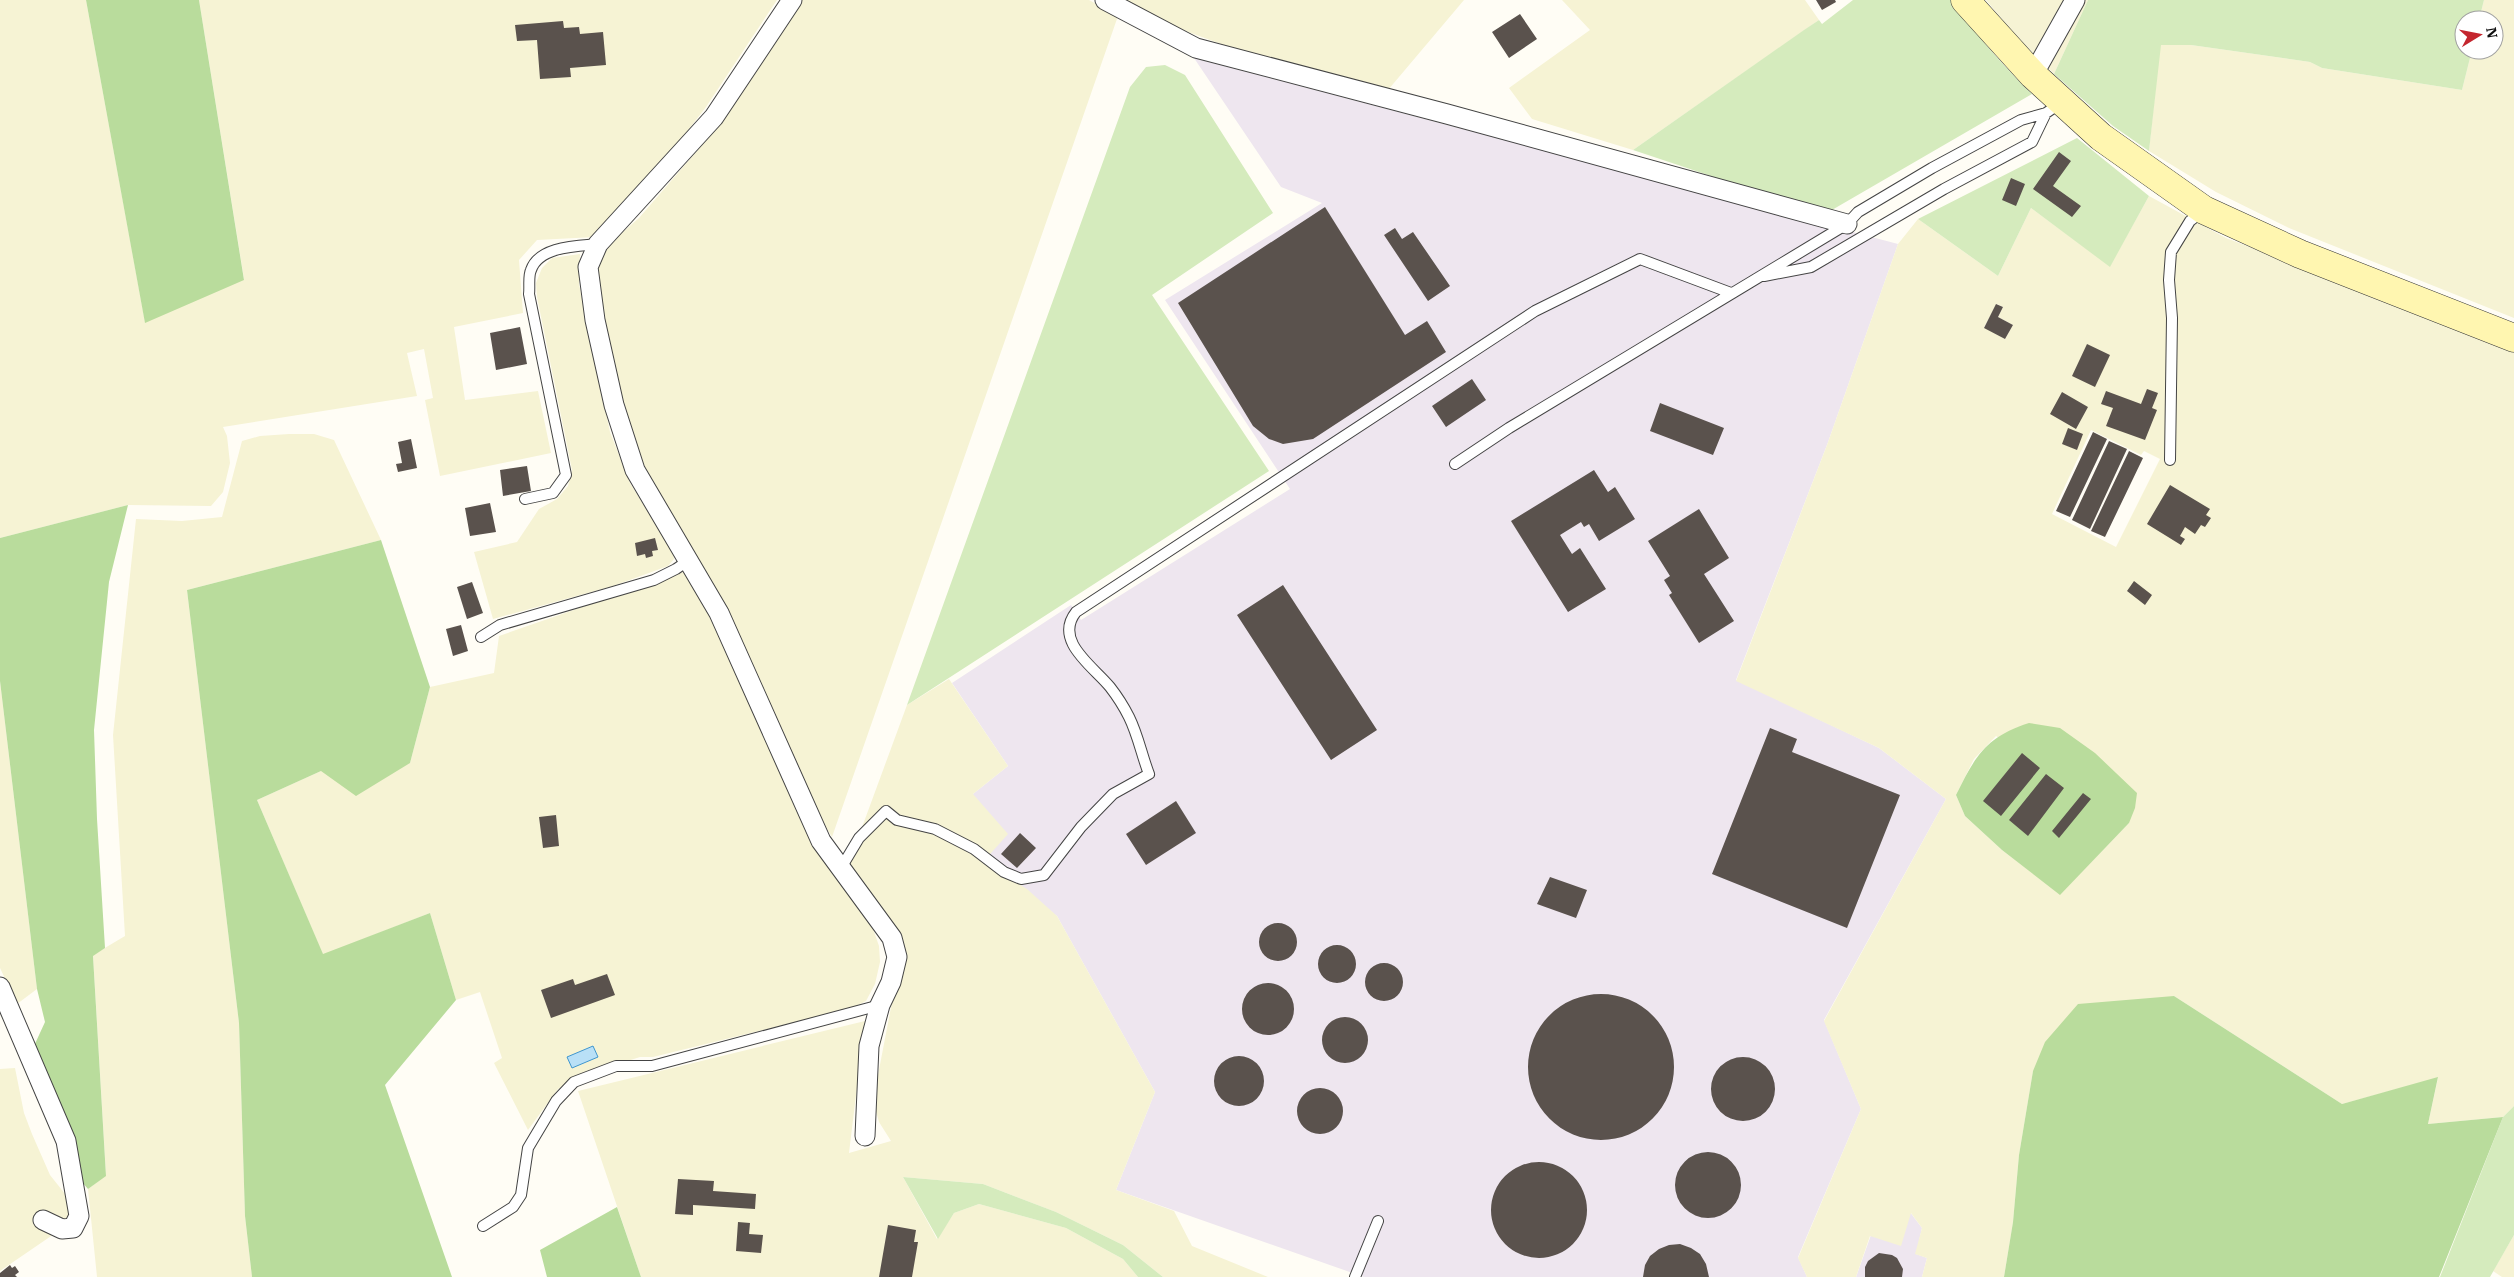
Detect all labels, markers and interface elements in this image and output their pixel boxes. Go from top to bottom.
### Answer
north arrow [2454,10,2504,60]
text: N [2482,26,2502,40]

